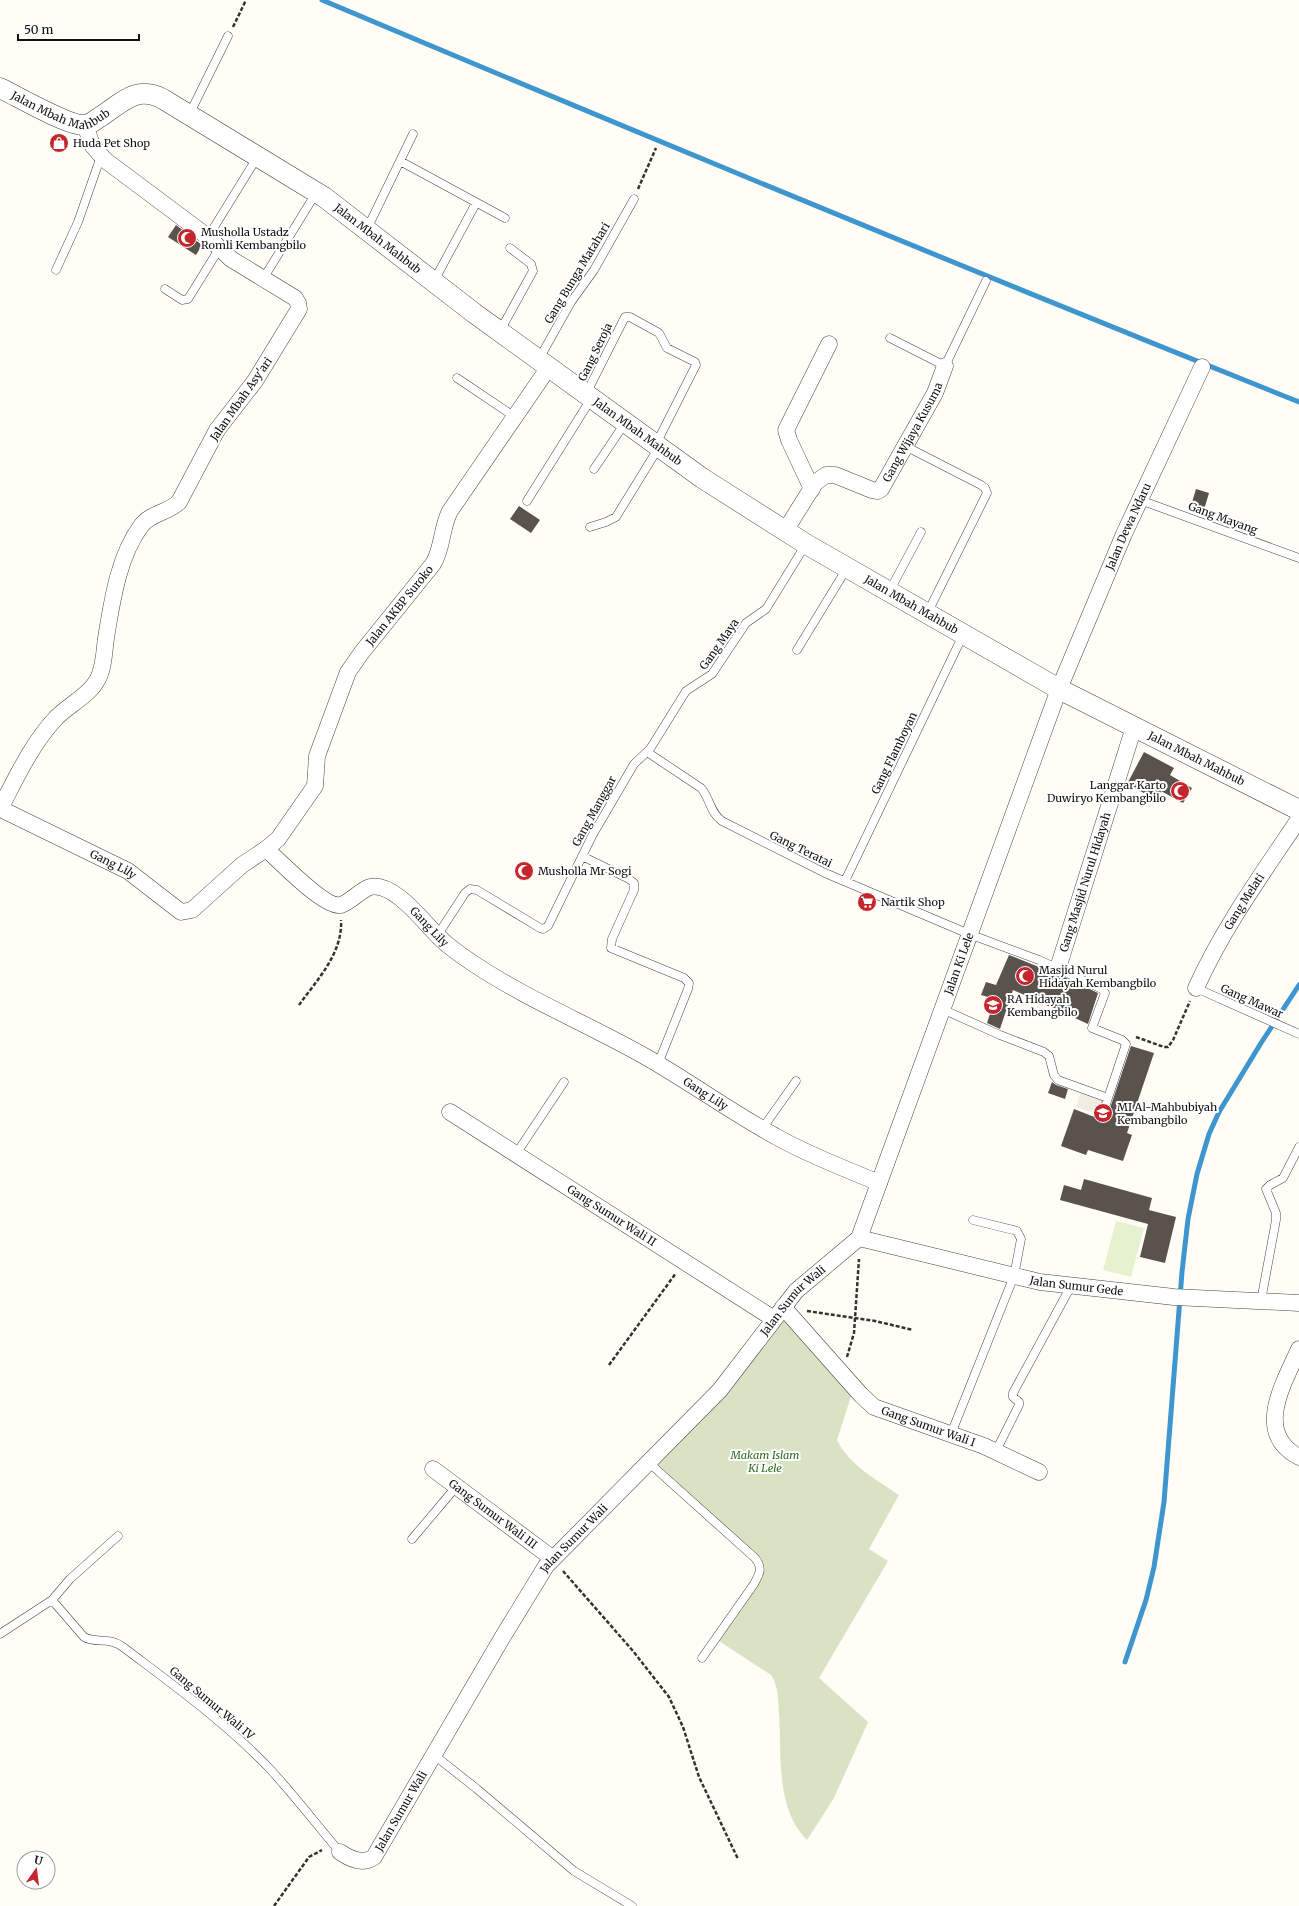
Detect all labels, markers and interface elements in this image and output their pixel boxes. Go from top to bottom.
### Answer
scale bar [18,16,139,42]
text: 50 m [24,22,53,37]
street label: Jalan Mbah Mahbub [8,88,113,132]
shop icon: Huda Pet Shop [48,132,70,154]
place label: Huda Pet Shop [73,136,150,150]
street label: Jalan Mbah Mahbub [331,200,424,277]
street label: Gang Bunga Matahari [541,220,613,326]
place label: Musholla Ustadz Romli Kembangbilo [201,225,307,252]
mosque icon: Musholla Ustadz Romli Kembangbilo [176,227,198,249]
street label: Gang Seroja [575,321,615,383]
street label: Jalan Mbah Asy'ari [206,354,275,444]
street label: Gang Wijaya Kusuma [879,380,945,484]
street label: Jalan Mbah Mahbub [590,394,685,469]
street label: Jalan Dewa Ndaru [1102,481,1154,573]
street label: Gang Mayang [1186,499,1260,537]
street label: Jalan AKBP Suroko [362,562,436,649]
street label: Jalan Mbah Mahbub [861,571,961,637]
street label: Gang Maya [696,616,742,672]
street label: Gang Flamboyan [868,709,920,796]
street label: Jalan Mbah Mahbub [1145,728,1247,789]
street label: Gang Manggar [569,773,619,849]
place label: Langgar Karto Duwiryo Kembangbilo [1047,778,1167,805]
mosque icon: Langgar Karto Duwiryo Kembangbilo [1169,780,1191,802]
street label: Gang Masjid Nurul Hidayah [1056,810,1114,954]
street label: Gang Teratai [767,828,835,870]
street label: Gang Lily [88,847,140,882]
mosque icon: Musholla Mr Sogi [513,860,535,882]
place label: Musholla Mr Sogi [538,864,632,878]
street label: Gang Melati [1221,870,1267,932]
supermarket icon: Nartik Shop [856,891,878,913]
place label: Nartik Shop [881,895,945,909]
street label: Gang Lily [407,904,452,950]
street label: Jalan Ki Lele [941,930,977,997]
place label: Masjid Nurul Hidayah Kembangbilo [1039,963,1157,990]
mosque icon: Masjid Nurul Hidayah Kembangbilo [1014,965,1036,987]
street label: Gang Mawar [1218,981,1286,1021]
place label: RA Hidayah Kembangbilo [1007,992,1078,1019]
school or university icon: RA Hidayah Kembangbilo [982,994,1004,1016]
street label: Gang Lily [681,1074,731,1113]
place label: MI Al-Mahbubiyah Kembangbilo [1117,1100,1218,1127]
school or university icon: MI Al-Mahbubiyah Kembangbilo [1092,1102,1114,1124]
street label: Gang Sumur Wali II [565,1182,659,1249]
street label: Jalan Sumur Wali [757,1262,829,1339]
street label: Jalan Sumur Gede [1027,1273,1124,1298]
street label: Gang Sumur Wali I [879,1403,977,1449]
park label: Makam Islam Ki Lele [730,1448,799,1475]
street label: Gang Sumur Wali III [446,1476,540,1552]
street label: Jalan Sumur Wali [536,1501,611,1576]
street label: Gang Sumur Wali IV [167,1664,258,1743]
street label: Jalan Sumur Wali [371,1768,430,1855]
north arrow [16,1850,56,1890]
text: U [33,1853,45,1868]

